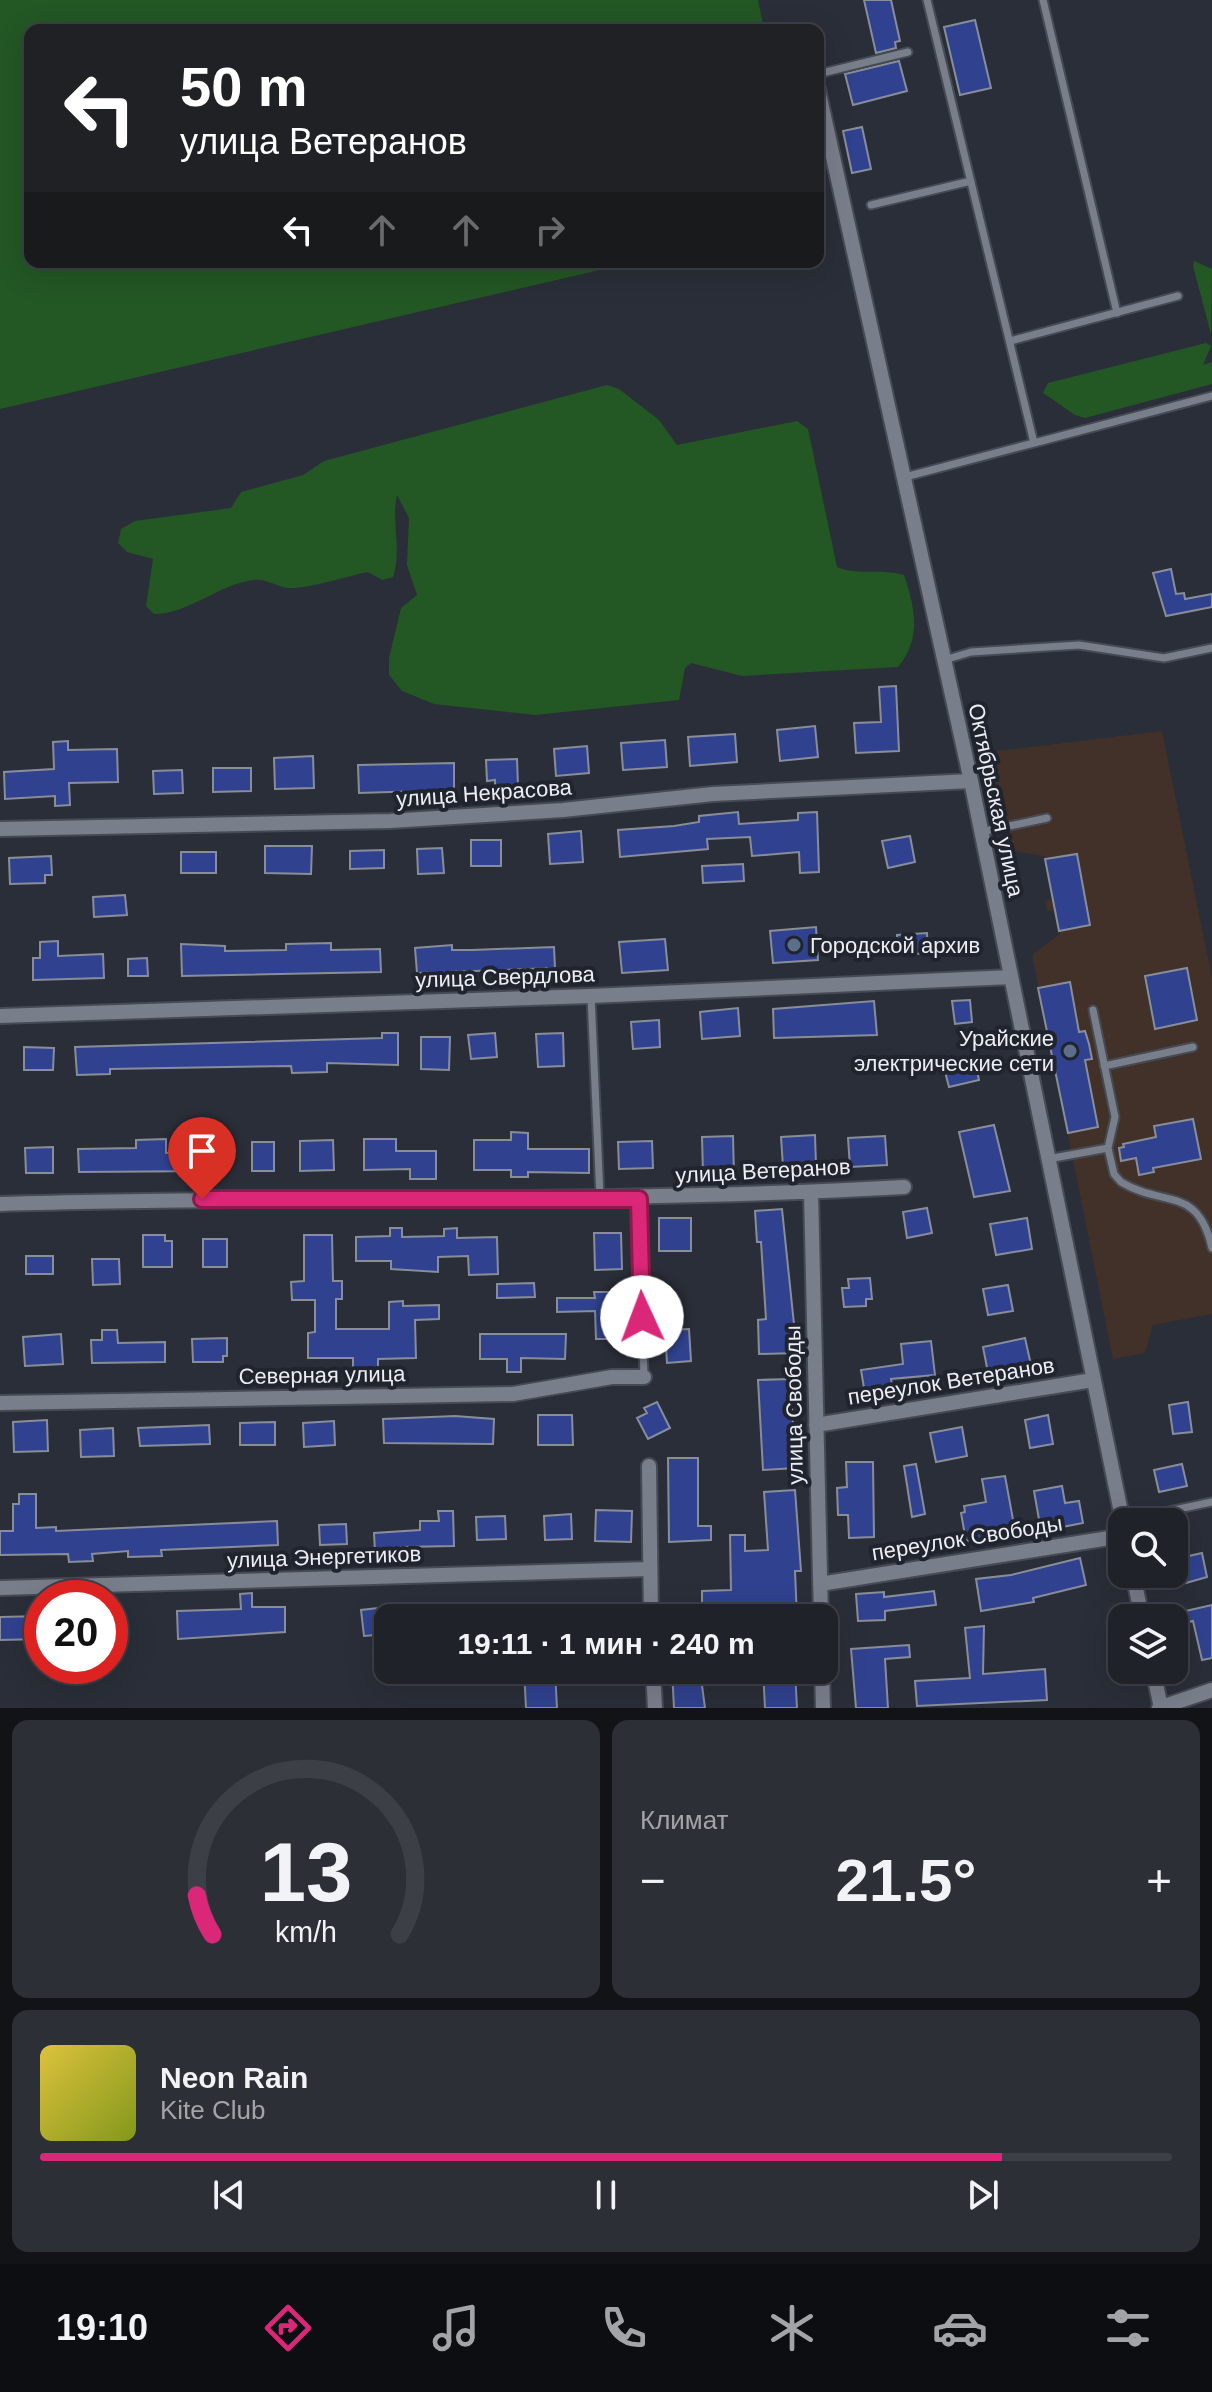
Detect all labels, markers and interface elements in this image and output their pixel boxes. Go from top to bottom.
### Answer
text: 50 m [180,55,308,118]
icon: left [48,56,152,160]
text: улица Ветеранов [180,121,467,162]
icon: left [276,208,320,252]
icon: ahead [360,208,404,252]
icon: ahead [444,208,488,252]
icon: right [528,208,572,252]
street label: Октябрьская улица [963,701,1029,900]
street label: улица Некрасова [395,774,573,812]
place label: Городской архив [810,933,980,958]
marker: Городской архив [785,936,803,954]
street label: улица Свердлова [415,961,596,993]
place label: Урайские электрические сети [854,1026,1054,1076]
marker: Урайские электрические сети [1061,1042,1079,1060]
pin [168,1117,236,1199]
icon: arrive [180,1129,224,1173]
street label: улица Ветеранов [675,1154,851,1188]
position arrow [600,1275,684,1359]
street label: улица Свободы [780,1325,808,1485]
street label: переулок Ветеранов [846,1352,1056,1410]
street label: Северная улица [238,1361,406,1389]
map controls [1108,1508,1188,1684]
button: search [1108,1508,1188,1588]
street label: переулок Свободы [870,1511,1064,1565]
street label: улица Энергетиков [227,1541,421,1573]
speed limit sign: 20 [24,1580,128,1684]
button: layers [1108,1604,1188,1684]
text: 19:11 · 1 мин · 240 m [457,1627,755,1660]
text: Климат [640,1805,729,1835]
text: 13 [260,1826,352,1919]
text: 21.5° [836,1847,976,1914]
text: − [640,1856,666,1905]
text: + [1146,1856,1172,1905]
text: km/h [275,1916,337,1948]
text: Neon Rain [160,2061,308,2094]
text: Kite Club [160,2095,266,2125]
icon: previous [207,2173,251,2217]
icon: pause [584,2173,628,2217]
icon: next [961,2173,1005,2217]
icon: directions [260,2300,316,2356]
icon: music [428,2300,484,2356]
icon: phone [596,2300,652,2356]
icon: climate [764,2300,820,2356]
icon: car [932,2300,988,2356]
icon: filters [1100,2300,1156,2356]
text: 19:10 [56,2307,148,2348]

